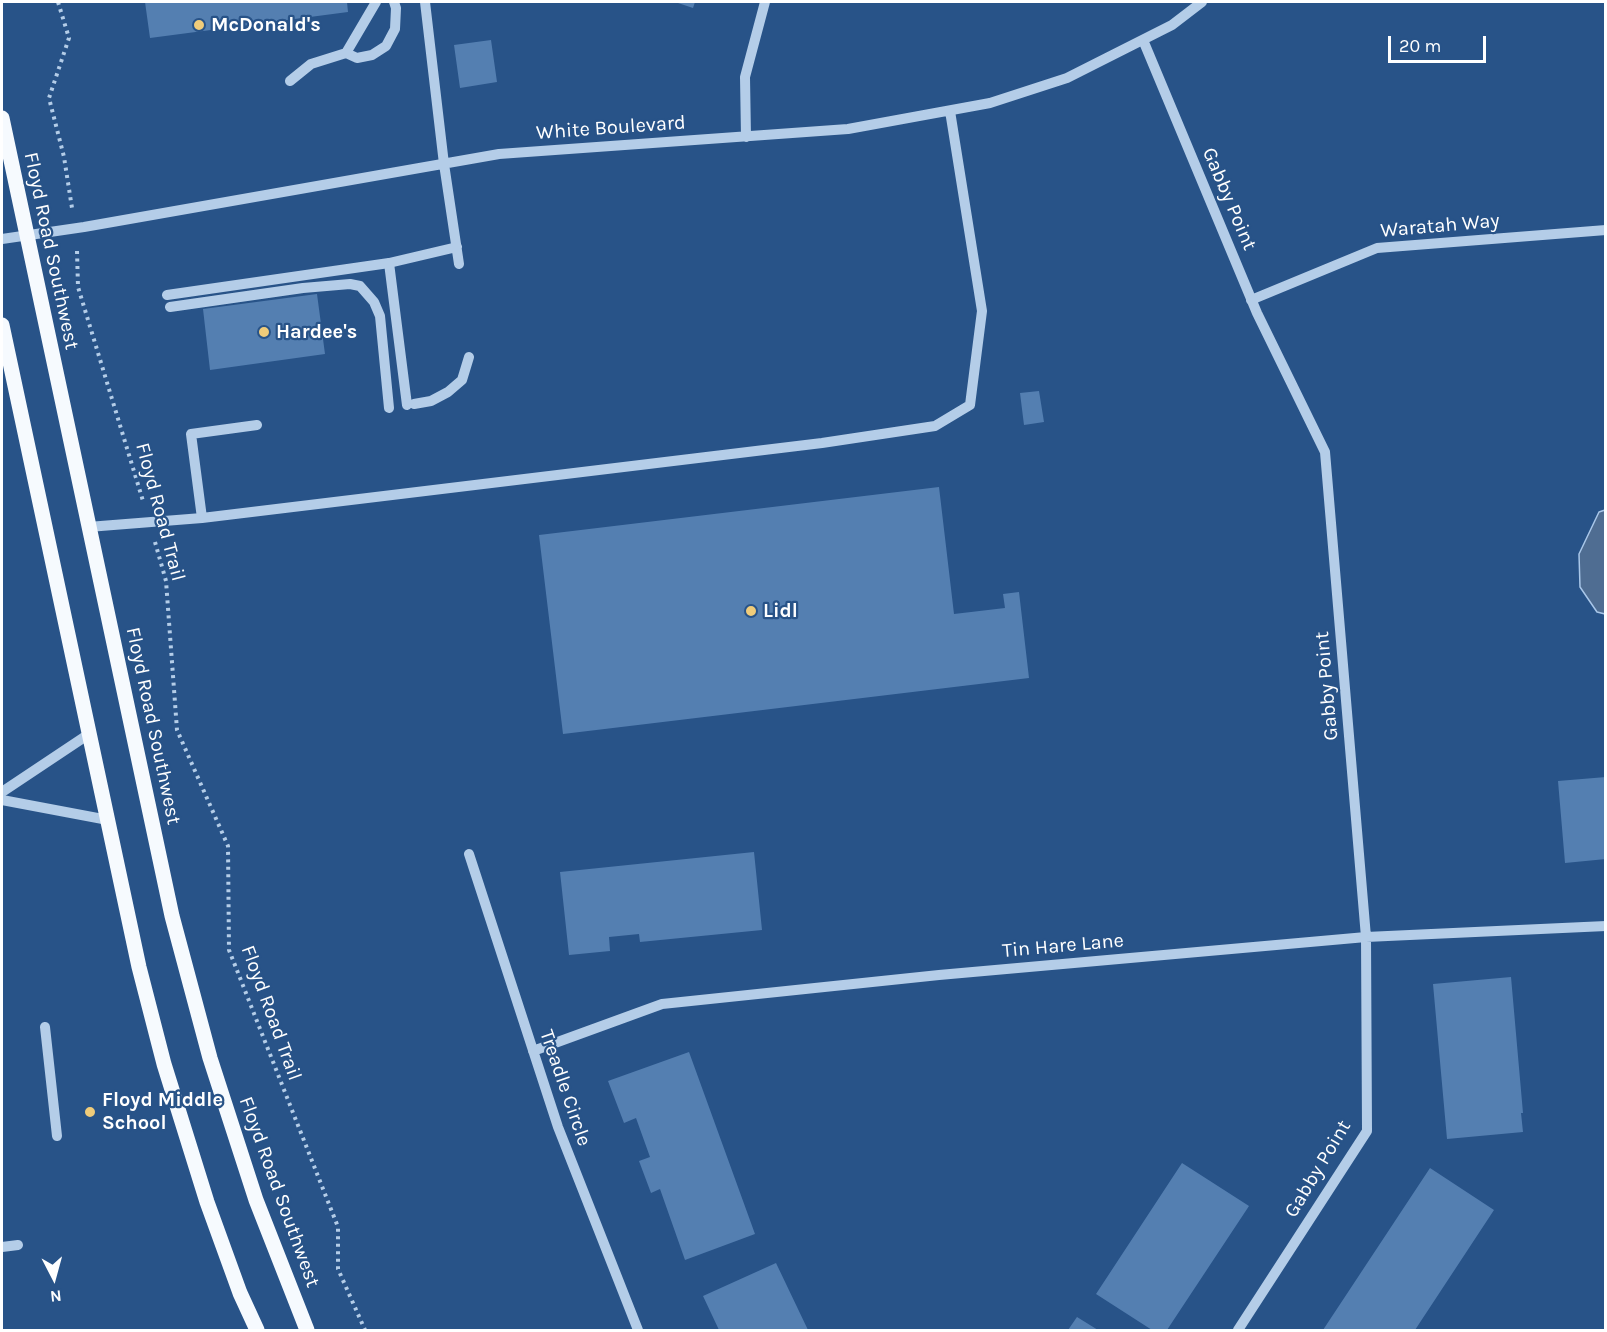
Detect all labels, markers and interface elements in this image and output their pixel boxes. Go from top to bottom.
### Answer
place label: McDonald's [211,13,321,37]
marker: McDonald's [192,18,206,32]
scale bar [1391,24,1488,62]
text: 20 m [1399,35,1441,57]
street label: White Boulevard [535,111,687,145]
street label: Gabby Point [1197,144,1261,254]
street label: Floyd Road Southwest [18,150,84,352]
street label: Waratah Way [1379,209,1501,243]
place label: Hardee's [276,320,357,344]
marker: Hardee's [257,325,271,339]
street label: Floyd Road Trail [130,440,190,584]
place label: Lidl [763,599,798,623]
marker: Lidl [744,604,758,618]
street label: Floyd Road Southwest [120,625,186,827]
street label: Gabby Point [1310,631,1344,741]
street label: Tin Hare Lane [1001,929,1125,963]
street label: Floyd Road Trail [235,942,307,1084]
street label: Treadle Circle [534,1027,596,1149]
place label: Floyd Middle School [102,1088,223,1135]
street label: Floyd Road Southwest [233,1093,325,1291]
marker: Floyd Middle School [83,1105,97,1119]
street label: Gabby Point [1280,1116,1356,1222]
north arrow [24,1248,84,1308]
text: N [49,1286,63,1306]

